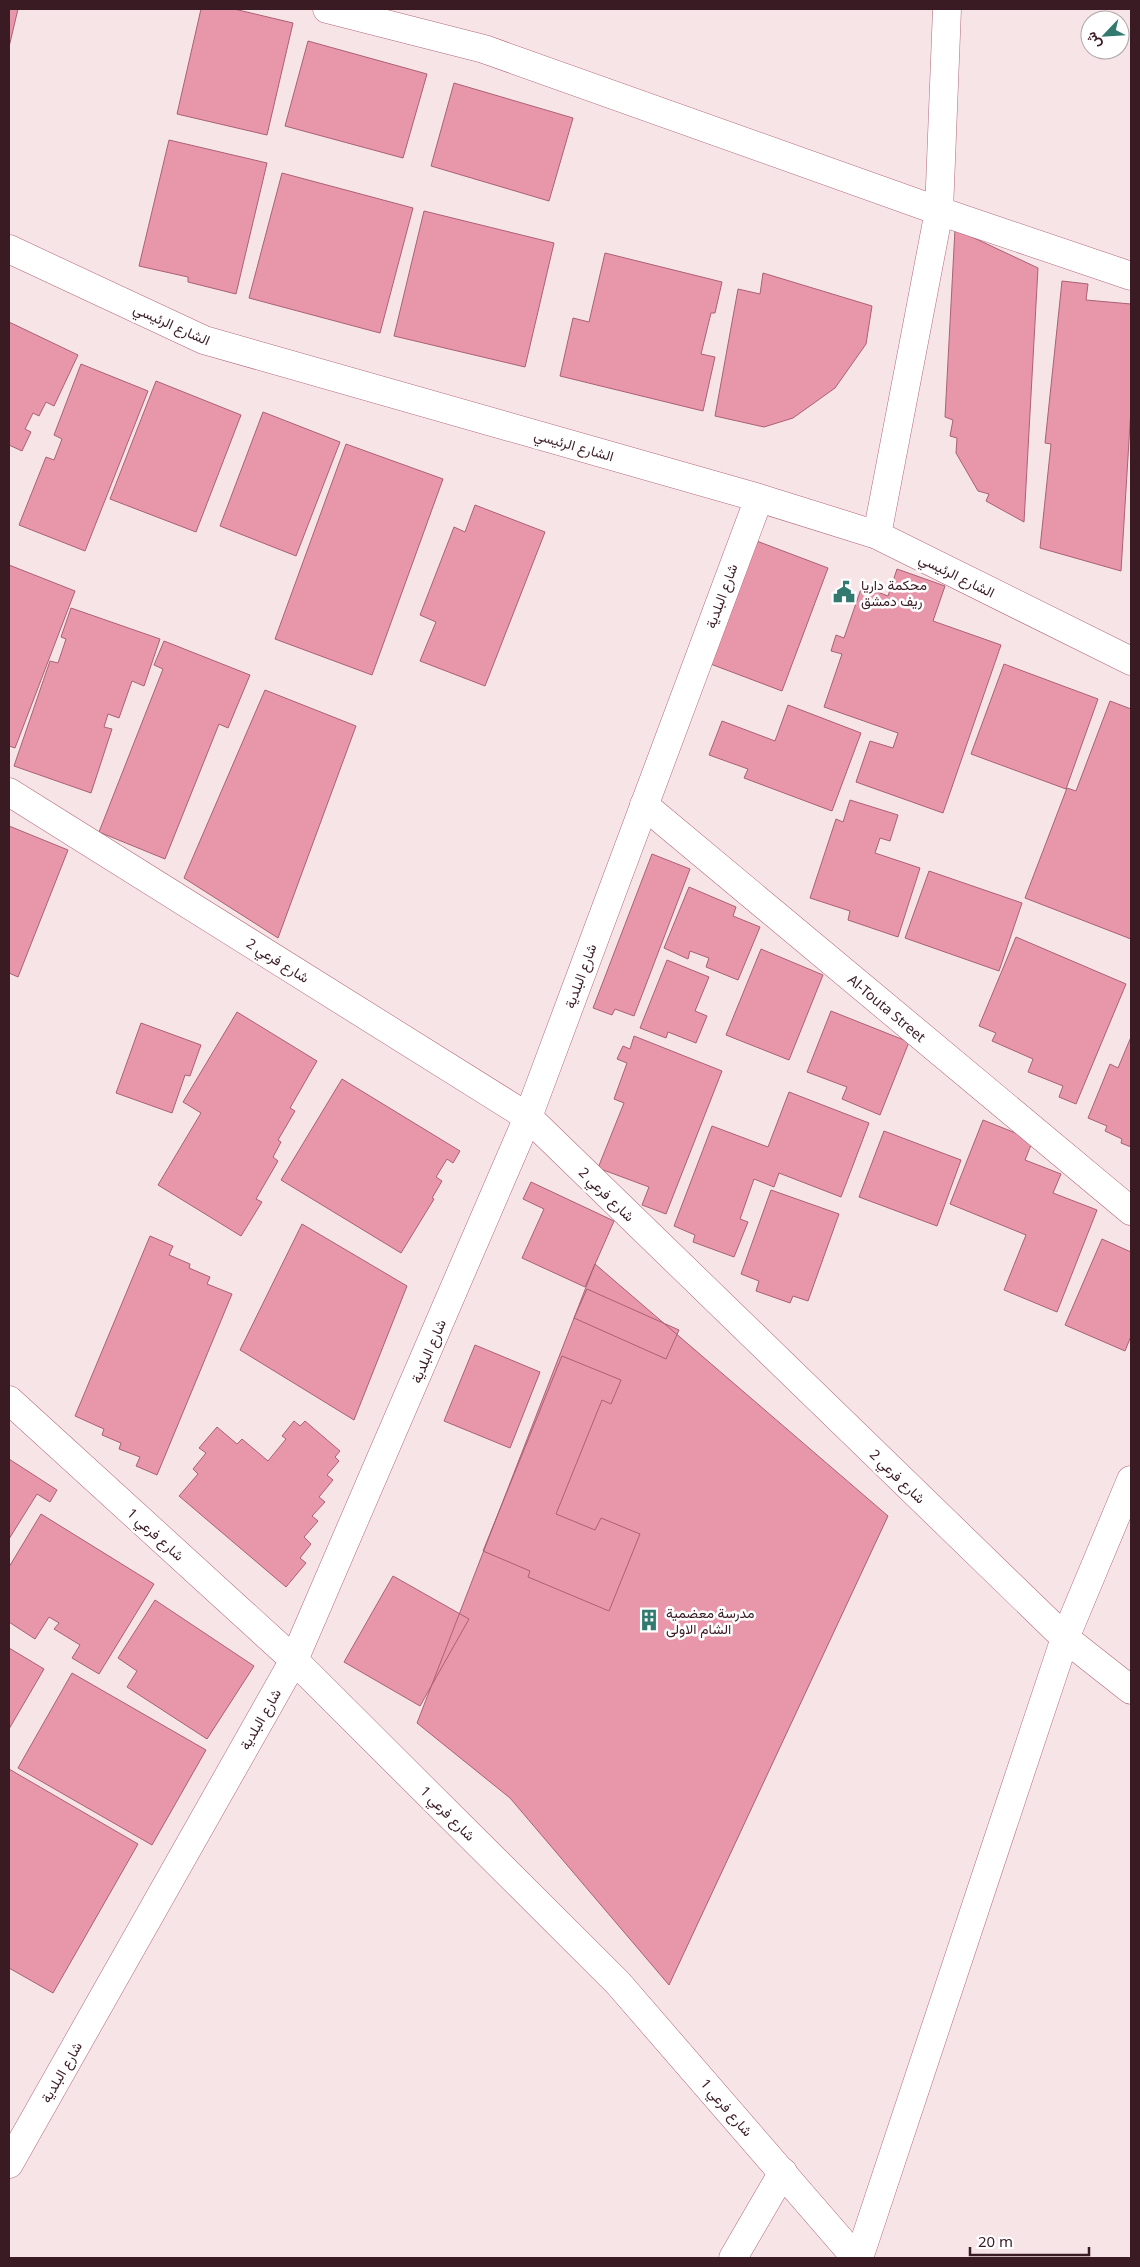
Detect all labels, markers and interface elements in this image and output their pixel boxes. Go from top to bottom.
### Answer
north arrow [1080,10,1130,60]
text: ش [1081,29,1105,52]
street label: الشارع الرئيسي [130,299,213,352]
street label: الشارع الرئيسي [531,425,616,468]
street label: الشارع الرئيسي [915,549,998,604]
street label: شارع البلدية [701,561,743,632]
place label: محكمة داريا ريف دمشق [861,575,927,610]
public building icon: محكمة داريا ريف دمشق [831,579,857,605]
street label: شارع فرعي 2 [241,933,313,989]
street label: شارع البلدية [560,941,602,1012]
street label: Al-Touta Street [844,970,930,1046]
street label: شارع فرعي 2 [573,1163,639,1228]
street label: شارع البلدية [406,1316,452,1387]
street label: شارع فرعي 2 [864,1445,930,1510]
street label: شارع فرعي 1 [121,1503,189,1567]
place label: مدرسة معضمية الشام الاولى [666,1603,754,1638]
building icon: مدرسة معضمية الشام الاولى [636,1607,662,1633]
street label: شارع البلدية [235,1685,287,1754]
street label: شارع فرعي 1 [414,1781,480,1847]
street label: شارع البلدية [36,2038,88,2107]
street label: شارع فرعي 1 [694,2074,757,2142]
scale bar [970,2224,1089,2256]
text: 20 m [978,2231,1013,2251]

